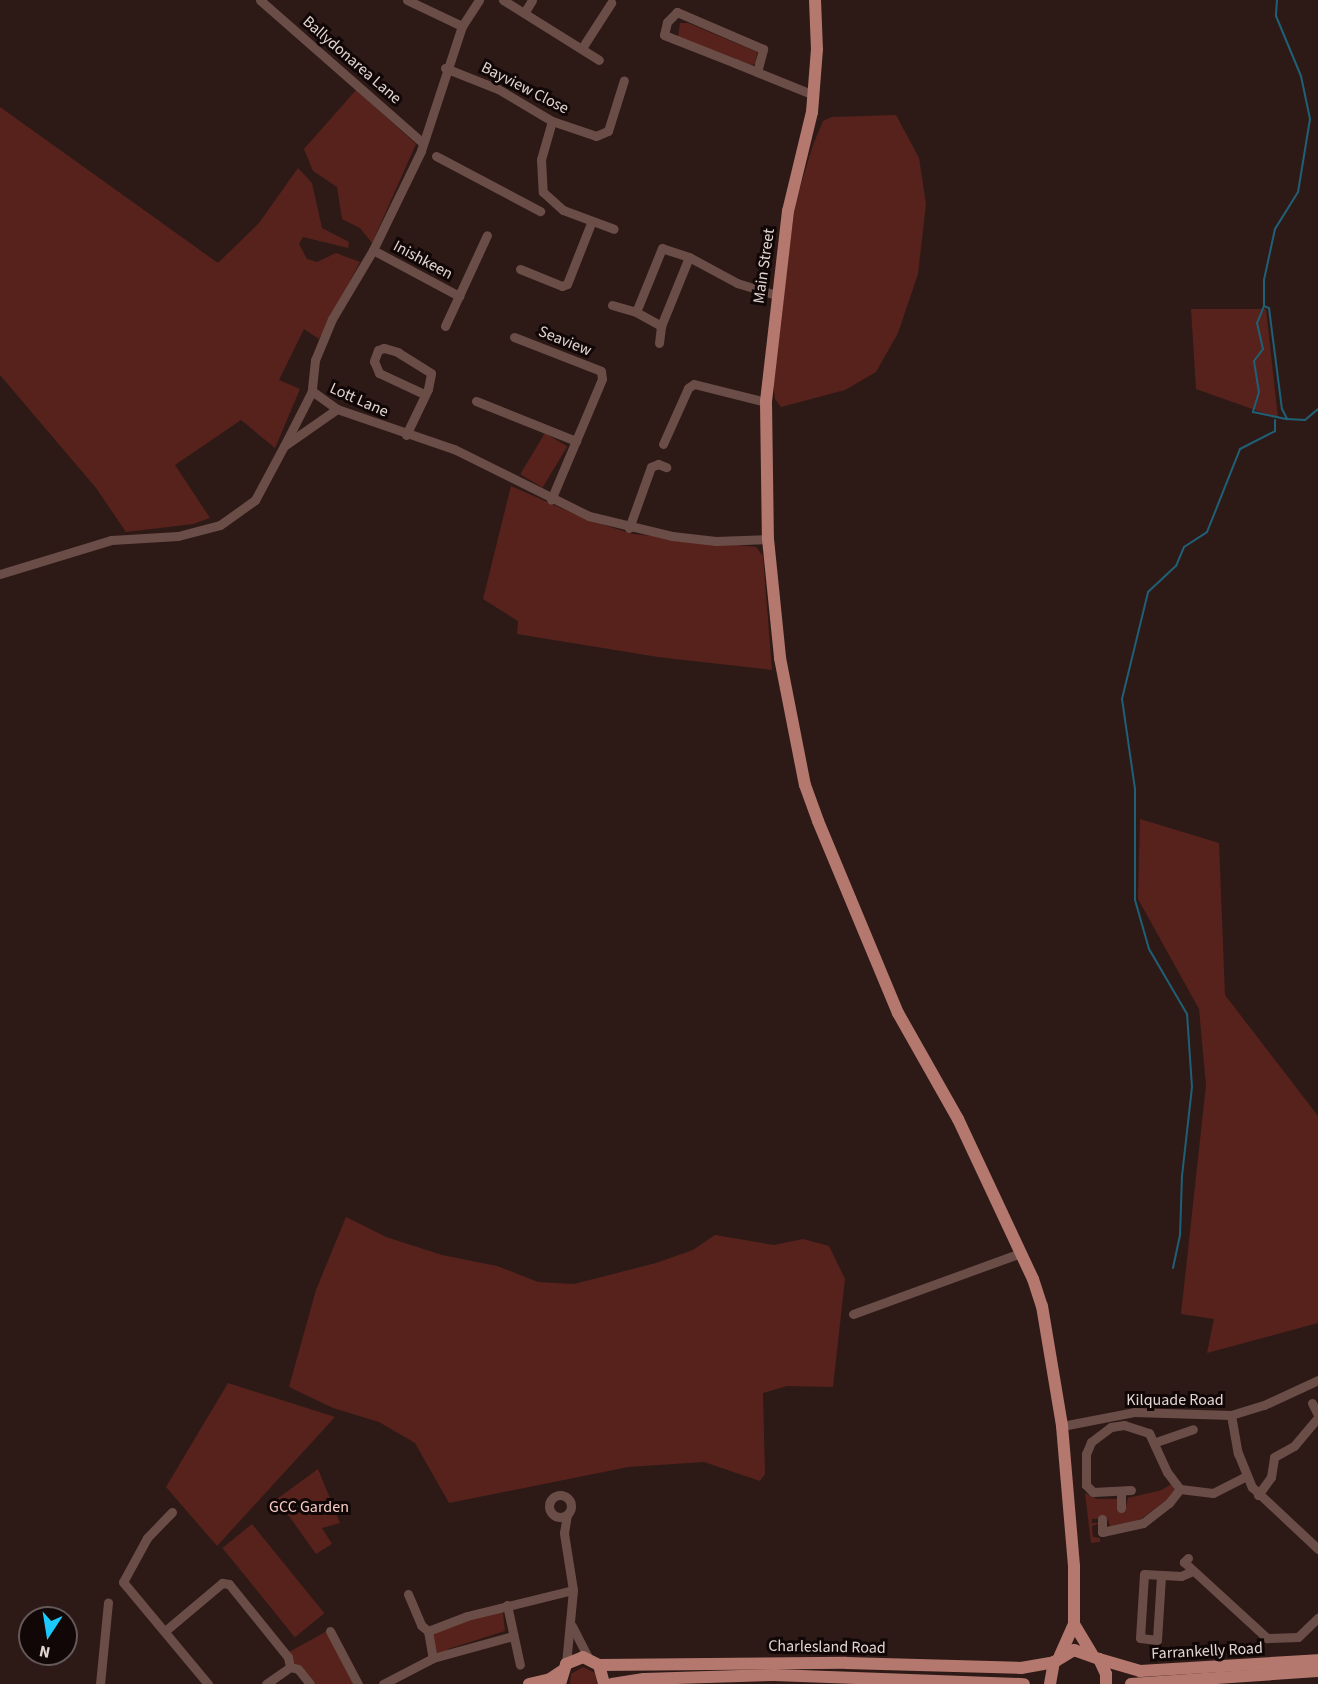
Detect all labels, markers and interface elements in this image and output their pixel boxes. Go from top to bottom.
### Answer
street label: Ballydonarea Lane [299,12,405,108]
street label: Bayview Close [478,58,572,118]
street label: Main Street [749,227,779,305]
street label: Inishkeen [390,236,456,284]
street label: Seaview [536,322,594,360]
street label: Lott Lane [327,379,391,421]
street label: Kilquade Road [1126,1390,1224,1410]
park label: GCC Garden [269,1497,349,1517]
north arrow [18,1606,78,1666]
street label: Charlesland Road [768,1636,886,1658]
street label: Farrankelly Road [1151,1638,1263,1664]
text: N [37,1640,52,1664]

